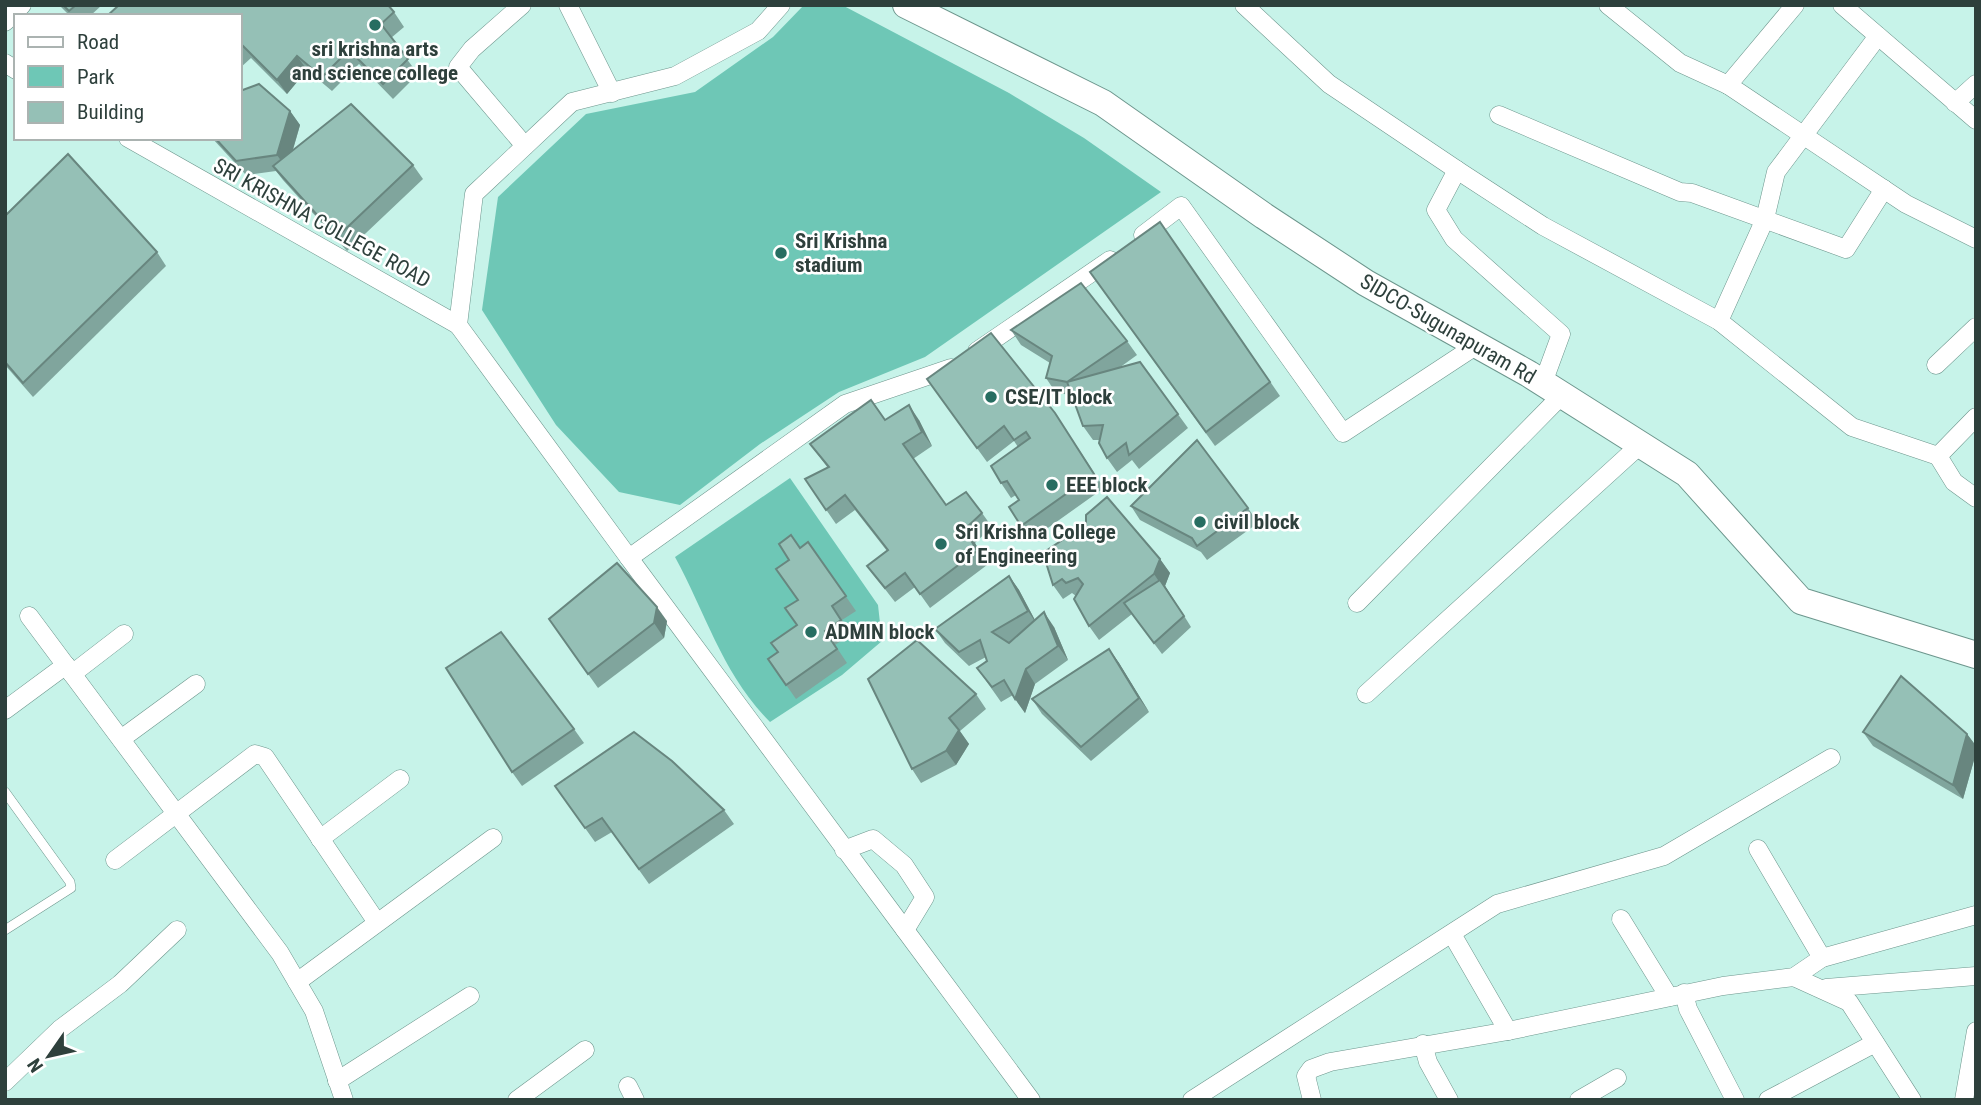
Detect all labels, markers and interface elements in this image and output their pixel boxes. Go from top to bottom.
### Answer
legend [14,14,242,140]
marker: sri krishna arts and science college [367,17,383,33]
text: Road [77,30,119,54]
place label: sri krishna arts and science college [292,37,458,85]
text: Park [77,65,115,89]
text: Building [77,100,144,124]
street label: SRI KRISHNA COLLEGE ROAD [209,153,435,293]
place label: Sri Krishna stadium [795,229,887,277]
marker: Sri Krishna stadium [773,245,789,261]
street label: SIDCO-Sugunapuram Rd [1356,269,1540,389]
place label: CSE/IT block [1005,385,1113,409]
marker: CSE/IT block [983,389,999,405]
place label: EEE block [1066,473,1149,497]
marker: EEE block [1044,477,1060,493]
place label: civil block [1214,510,1301,534]
marker: civil block [1192,514,1208,530]
place label: Sri Krishna College of Engineering [955,520,1116,568]
marker: Sri Krishna College of Engineering [933,536,949,552]
place label: ADMIN block [825,620,935,644]
marker: ADMIN block [803,624,819,640]
north arrow [14,1021,84,1091]
text: N [23,1054,48,1076]

